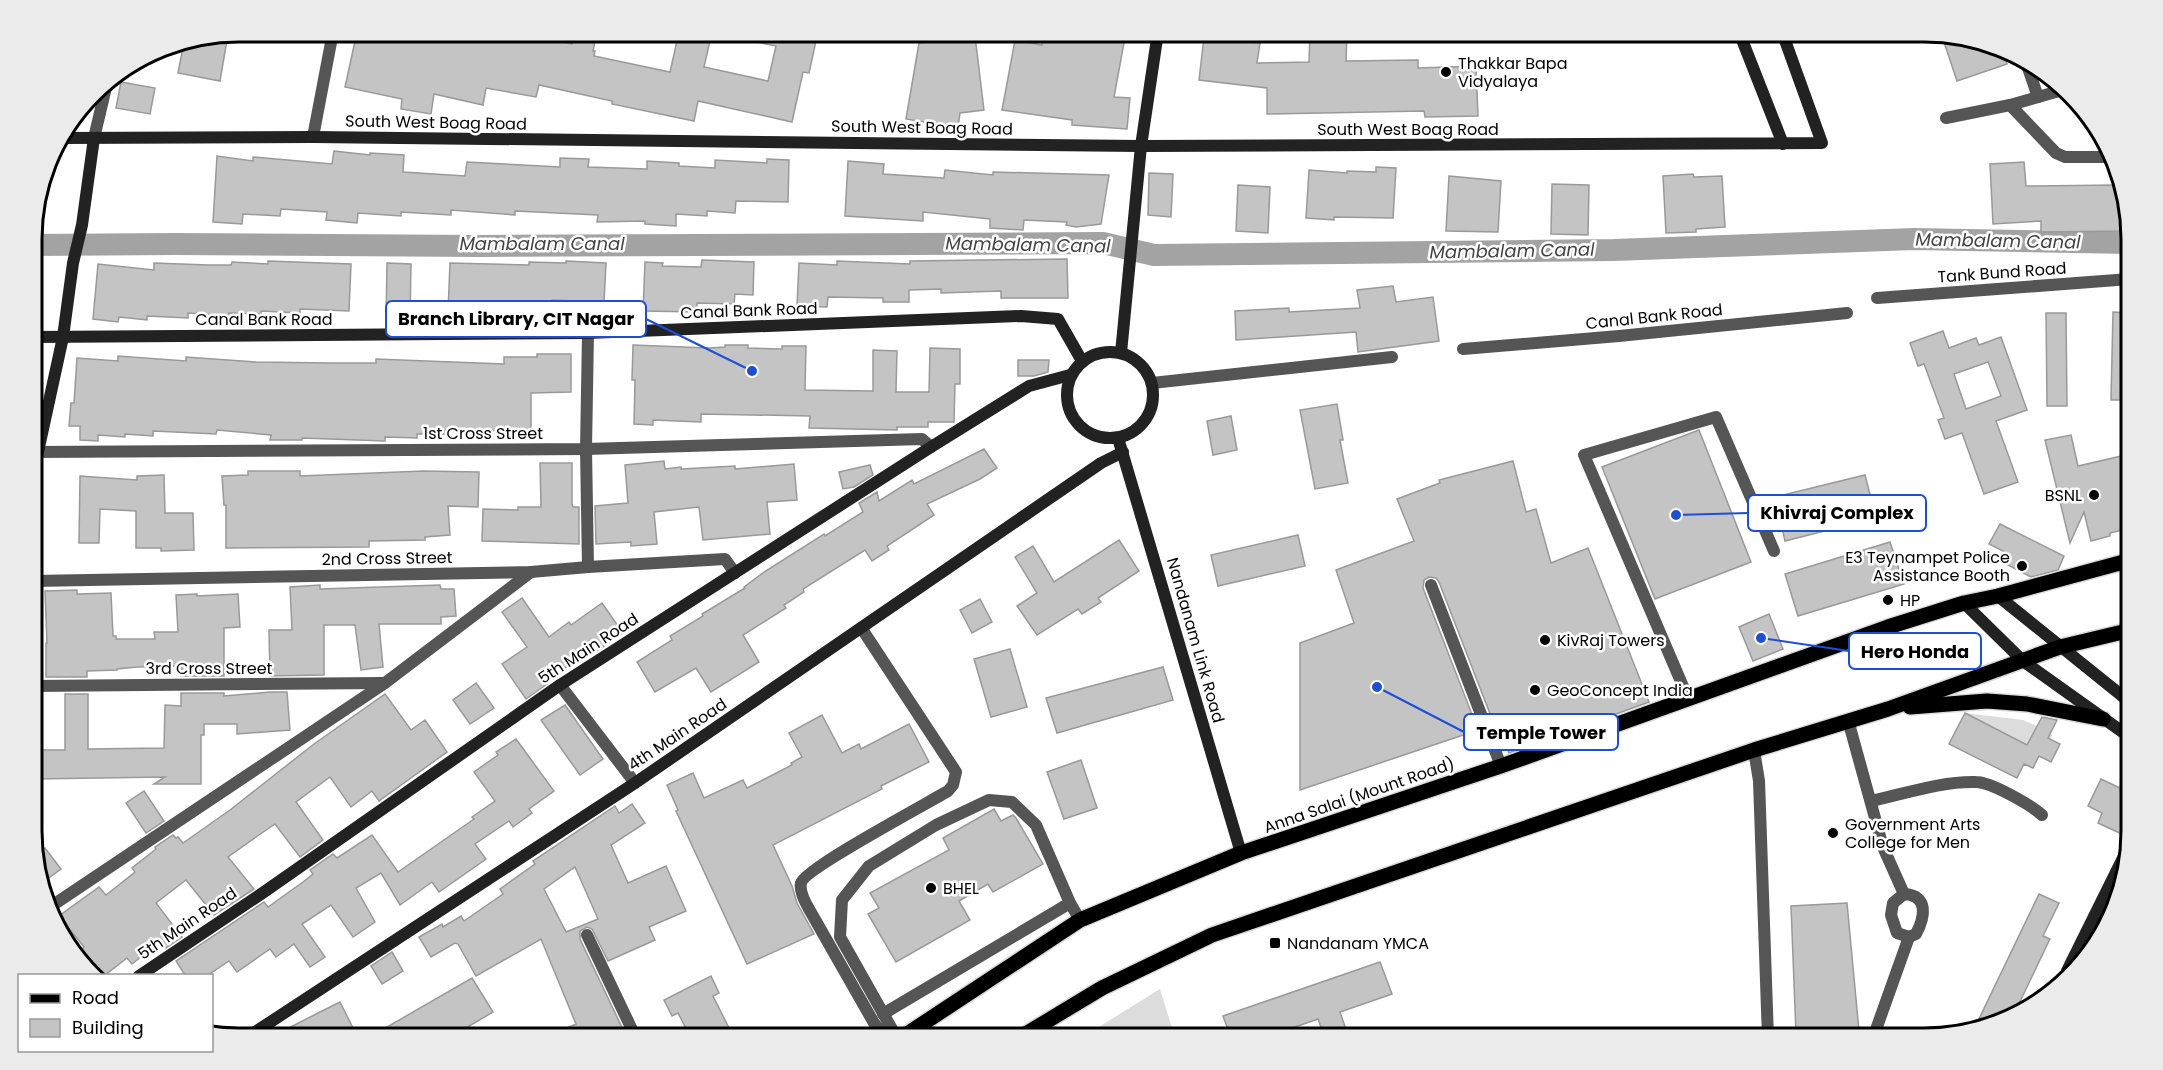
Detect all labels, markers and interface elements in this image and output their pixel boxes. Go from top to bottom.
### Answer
place label: Thakkar Bapa Vidyalaya [1458,52,1568,93]
marker: Thakkar Bapa Vidyalaya [1439,65,1453,79]
street label: South West Boag Road [345,109,527,136]
street label: South West Boag Road [831,114,1013,141]
street label: South West Boag Road [1317,118,1499,141]
water label: Mambalam Canal [1915,227,2081,254]
water label: Mambalam Canal [459,231,625,256]
water label: Mambalam Canal [945,231,1111,258]
water label: Mambalam Canal [1429,237,1595,264]
street label: Tank Bund Road [1937,257,2067,288]
street label: Canal Bank Road [680,297,818,324]
street label: Canal Bank Road [1585,298,1724,335]
callout: Branch Library, CIT Nagar [386,301,646,337]
text: Branch Library, CIT Nagar [398,306,634,331]
street label: Canal Bank Road [195,308,333,331]
street label: 1st Cross Street [423,422,543,445]
place label: BSNL [2045,484,2082,507]
marker: BSNL [2087,488,2101,502]
callout: Khivraj Complex [1748,495,1926,531]
text: Khivraj Complex [1760,500,1914,525]
street label: 2nd Cross Street [321,546,453,571]
place label: E3 Teynampet Police Assistance Booth [1845,546,2010,587]
street label: Nandanam Link Road [1161,555,1230,725]
marker: E3 Teynampet Police Assistance Booth [2015,559,2029,573]
place label: HP [1900,589,1920,612]
marker: HP [1881,593,1895,607]
street label: 5th Main Road [534,607,643,689]
place label: KivRaj Towers [1557,629,1665,652]
marker: KivRaj Towers [1538,633,1552,647]
callout: Hero Honda [1849,633,1981,669]
text: Hero Honda [1861,639,1969,664]
street label: 3rd Cross Street [146,657,273,680]
place label: GeoConcept India [1547,679,1693,702]
marker: GeoConcept India [1528,683,1542,697]
street label: 4th Main Road [623,693,731,776]
callout: Temple Tower [1464,714,1618,750]
text: Temple Tower [1476,720,1606,745]
street label: Anna Salai (Mount Road) [1261,752,1458,839]
place label: Government Arts College for Men [1845,813,1980,854]
marker: Government Arts College for Men [1826,826,1840,840]
place label: BHEL [943,877,979,900]
marker: BHEL [924,881,938,895]
street label: 5th Main Road [133,882,241,965]
place label: Nandanam YMCA [1287,932,1429,955]
marker: Nandanam YMCA [1268,936,1282,950]
legend [18,974,213,1052]
text: Road [72,985,119,1010]
text: Building [72,1015,144,1040]

